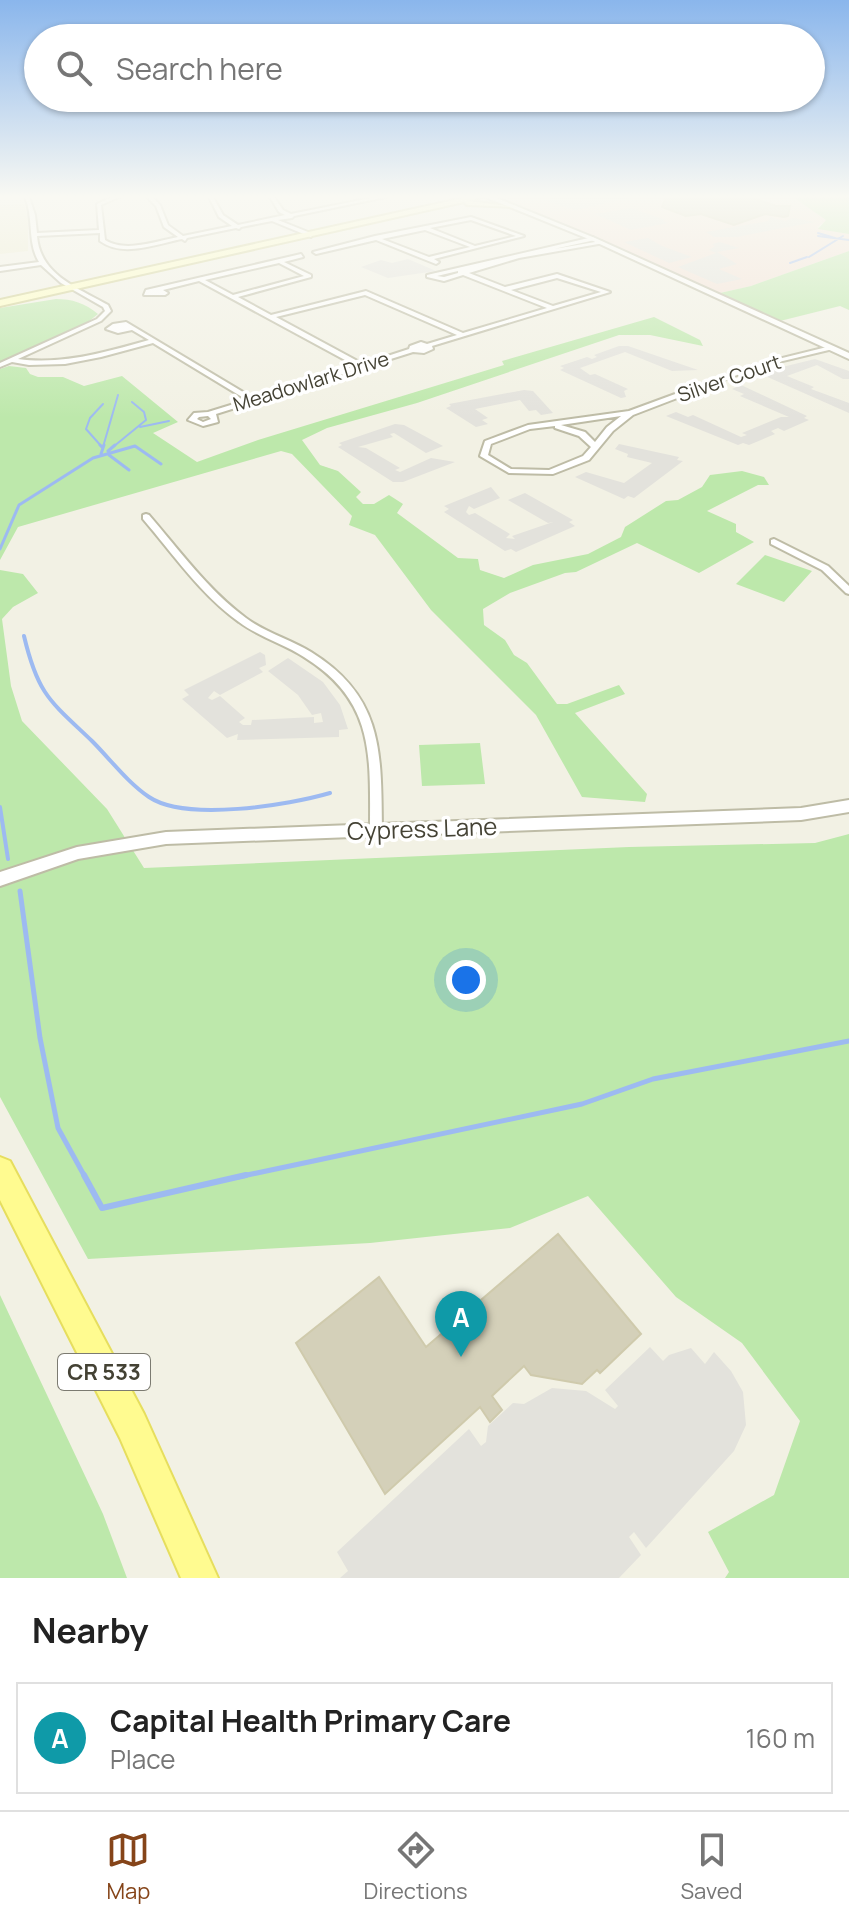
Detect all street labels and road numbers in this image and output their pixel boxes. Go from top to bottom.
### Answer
street label: Meadowlark Drive [230,344,392,418]
street label: Silver Court [674,348,784,408]
street label: Cypress Lane [346,809,498,847]
road number: CR 533 [58,1354,150,1390]

